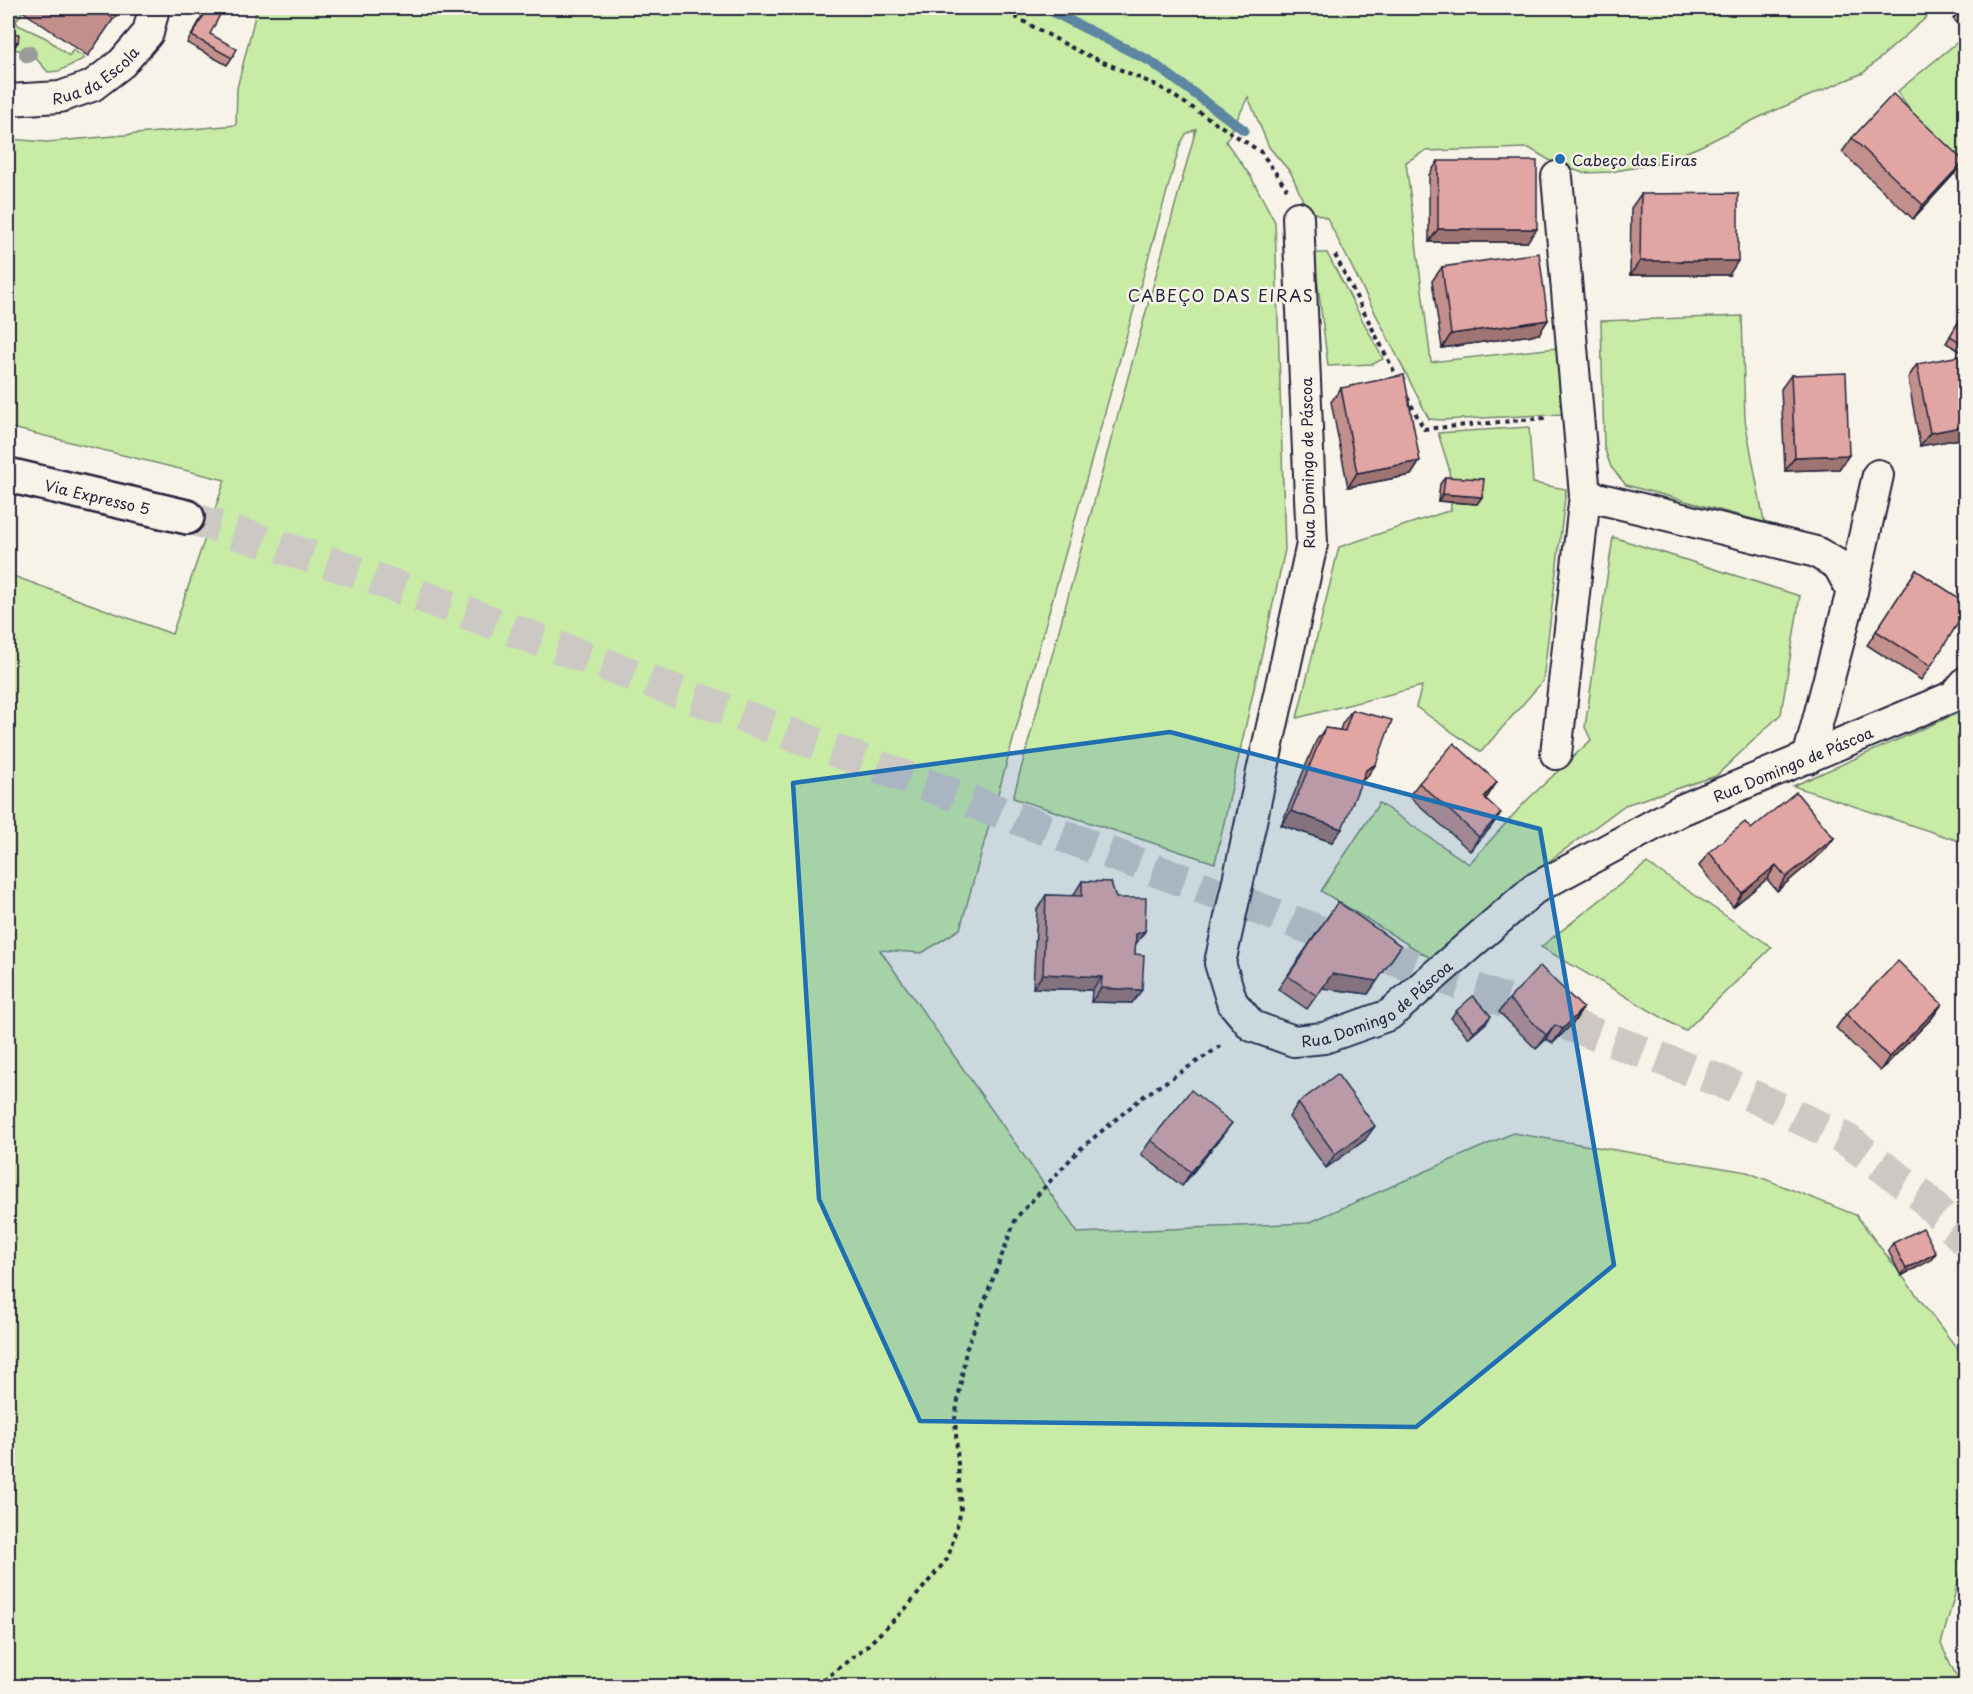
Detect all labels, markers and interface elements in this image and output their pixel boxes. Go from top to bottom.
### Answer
street label: Rua da Escola [52,40,144,109]
place label: Cabeço das Eiras [1572,148,1697,171]
marker: Cabeço das Eiras [1553,152,1567,166]
district label: CABEÇO DAS EIRAS [1128,283,1314,307]
street label: Rua Domingo de Páscoa [1294,377,1320,549]
street label: Via Expresso 5 [42,473,153,520]
street label: Rua Domingo de Páscoa [1709,719,1877,807]
street label: Rua Domingo de Páscoa [1300,954,1457,1052]

